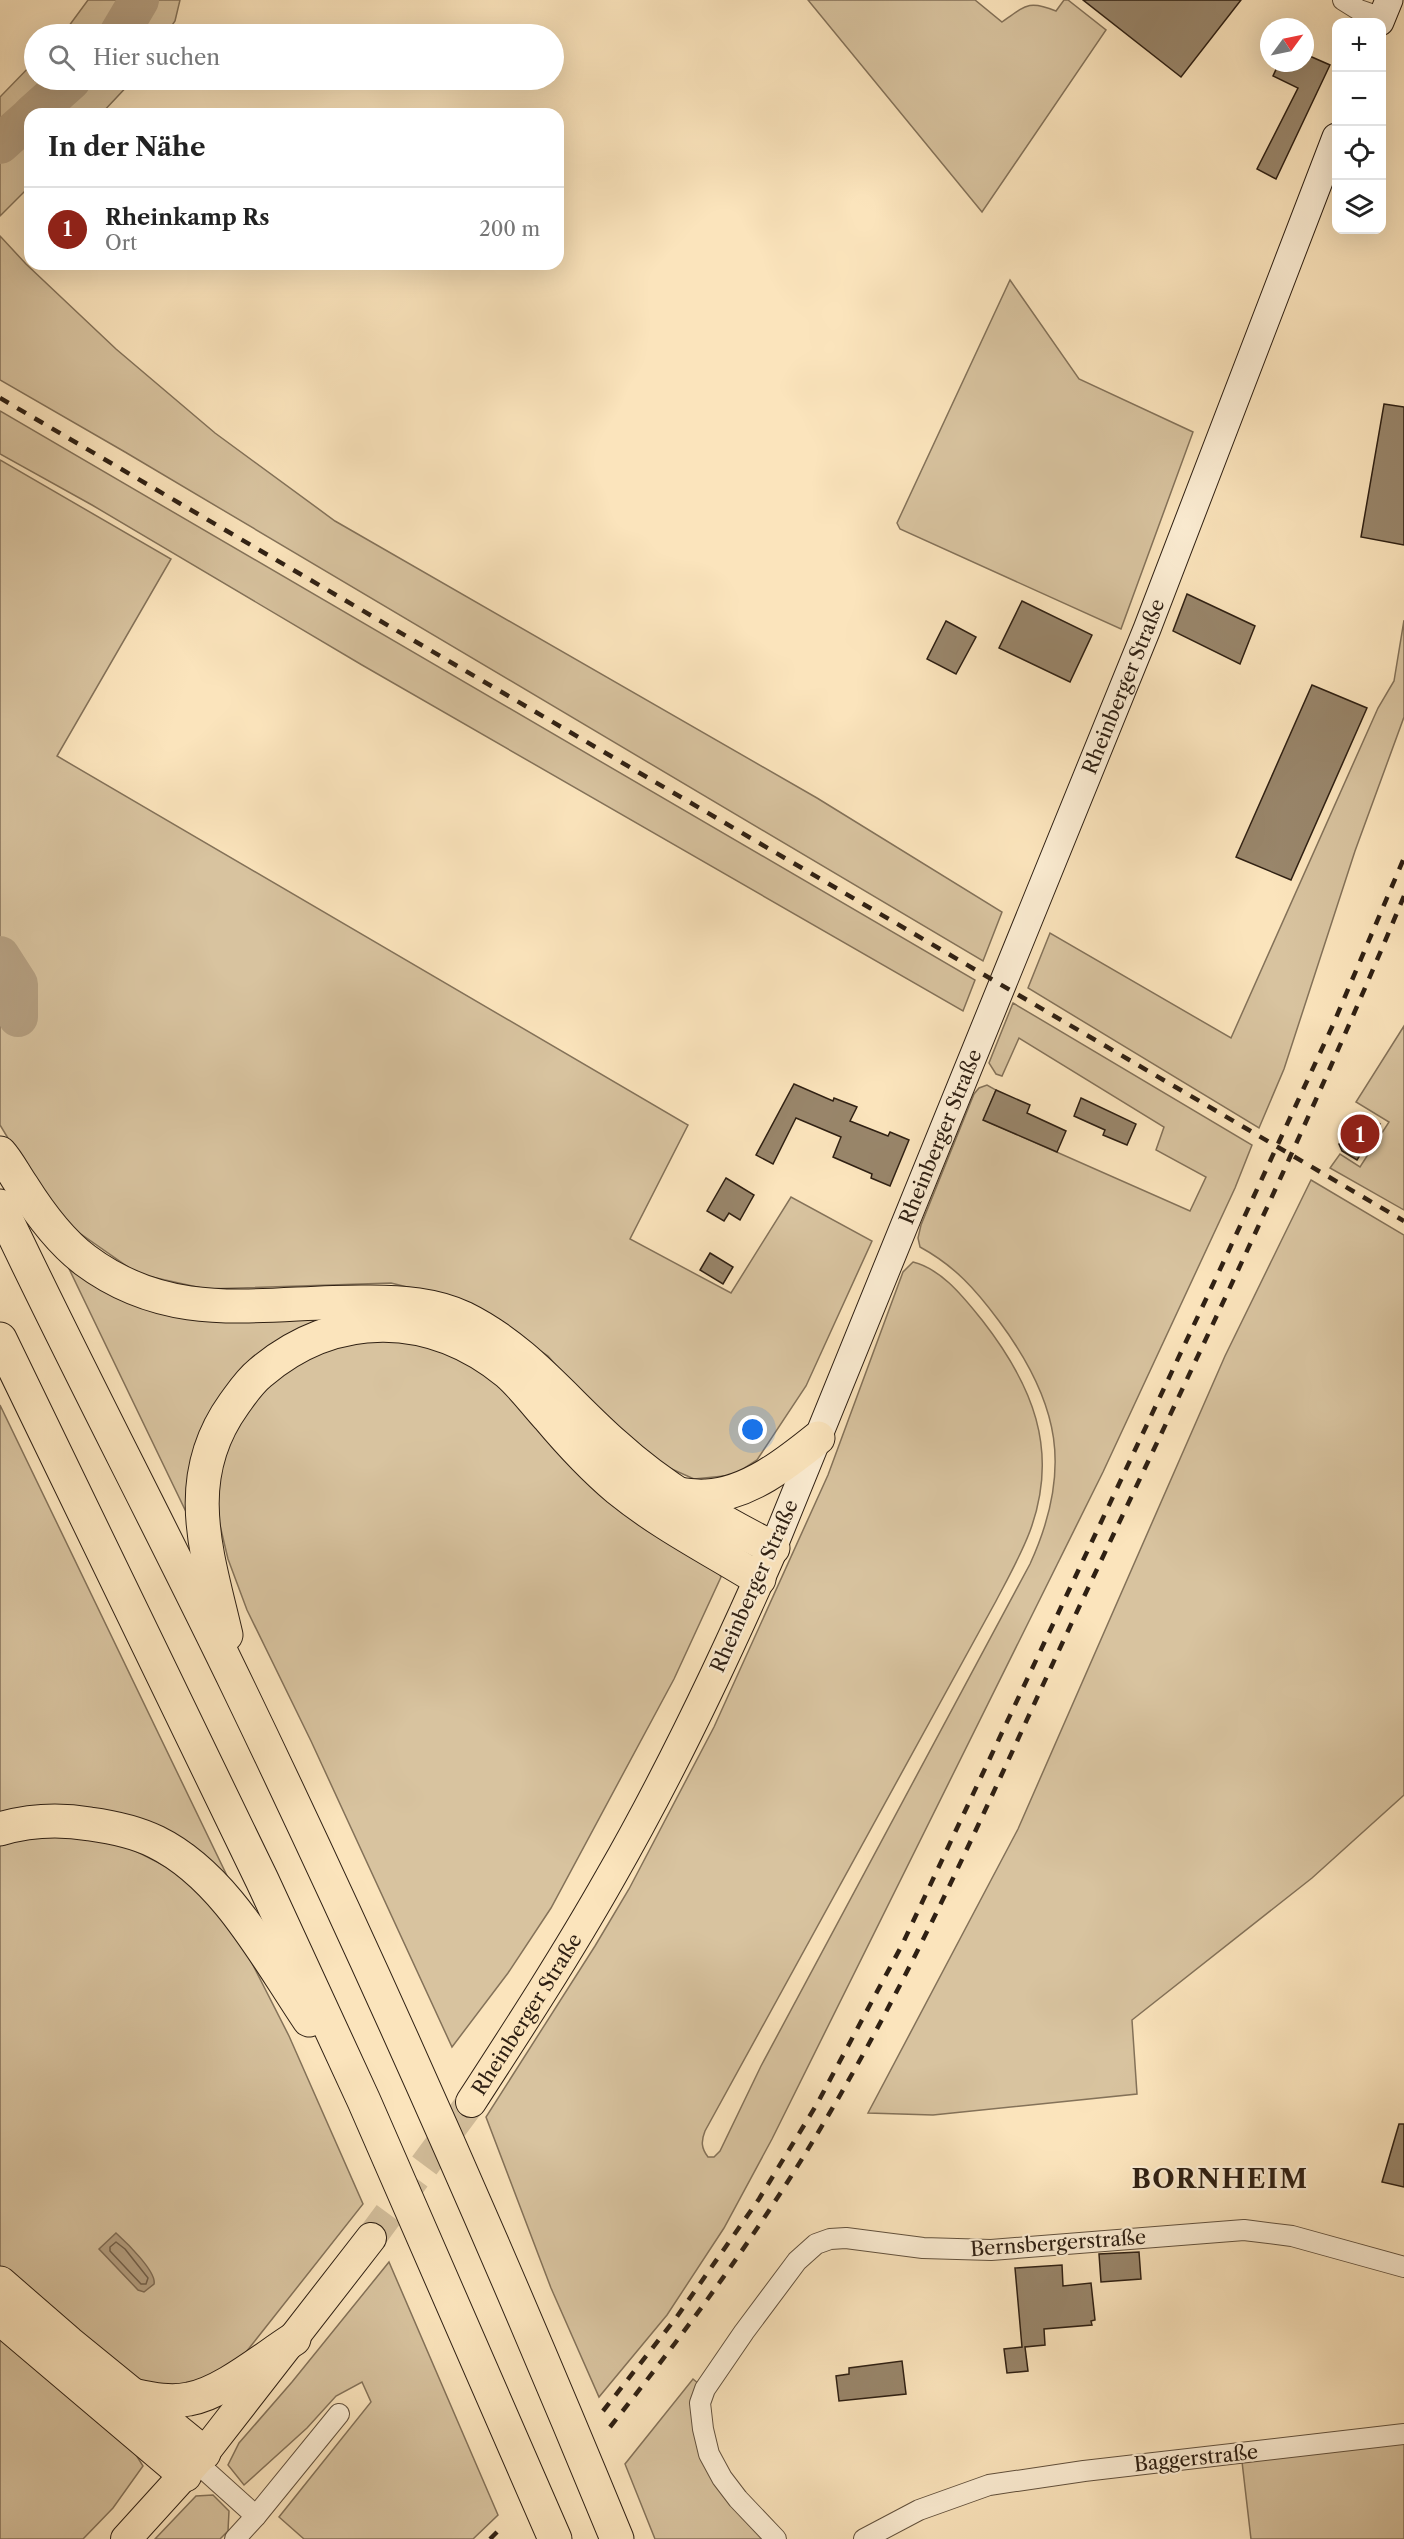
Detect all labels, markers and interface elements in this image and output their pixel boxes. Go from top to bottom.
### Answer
north arrow [1260,18,1314,72]
map controls [1332,18,1386,234]
button: + [1332,18,1386,72]
search box [24,24,564,90]
icon: search [45,41,78,74]
text: Hier suchen [93,44,220,71]
button: − [1332,72,1386,126]
button: locate [1332,126,1386,180]
text: In der Nähe [48,131,205,163]
button: layers [1332,180,1386,234]
text: Rheinkamp Rs [105,204,269,231]
text: 1 [63,217,72,241]
text: 200 m [479,217,540,241]
text: Ort [105,231,137,255]
street label: Rheinberger Straße [1077,596,1169,778]
street label: Rheinberger Straße [894,1046,987,1228]
pin: 1 [1340,1112,1380,1156]
your location [738,1415,767,1444]
street label: Rheinberger Straße [705,1496,803,1676]
street label: Rheinberger Straße [467,1929,587,2100]
district label: BORNHEIM [1131,2163,1309,2195]
street label: Bernsbergerstraße [969,2225,1147,2261]
street label: Baggerstraße [1133,2440,1259,2476]

